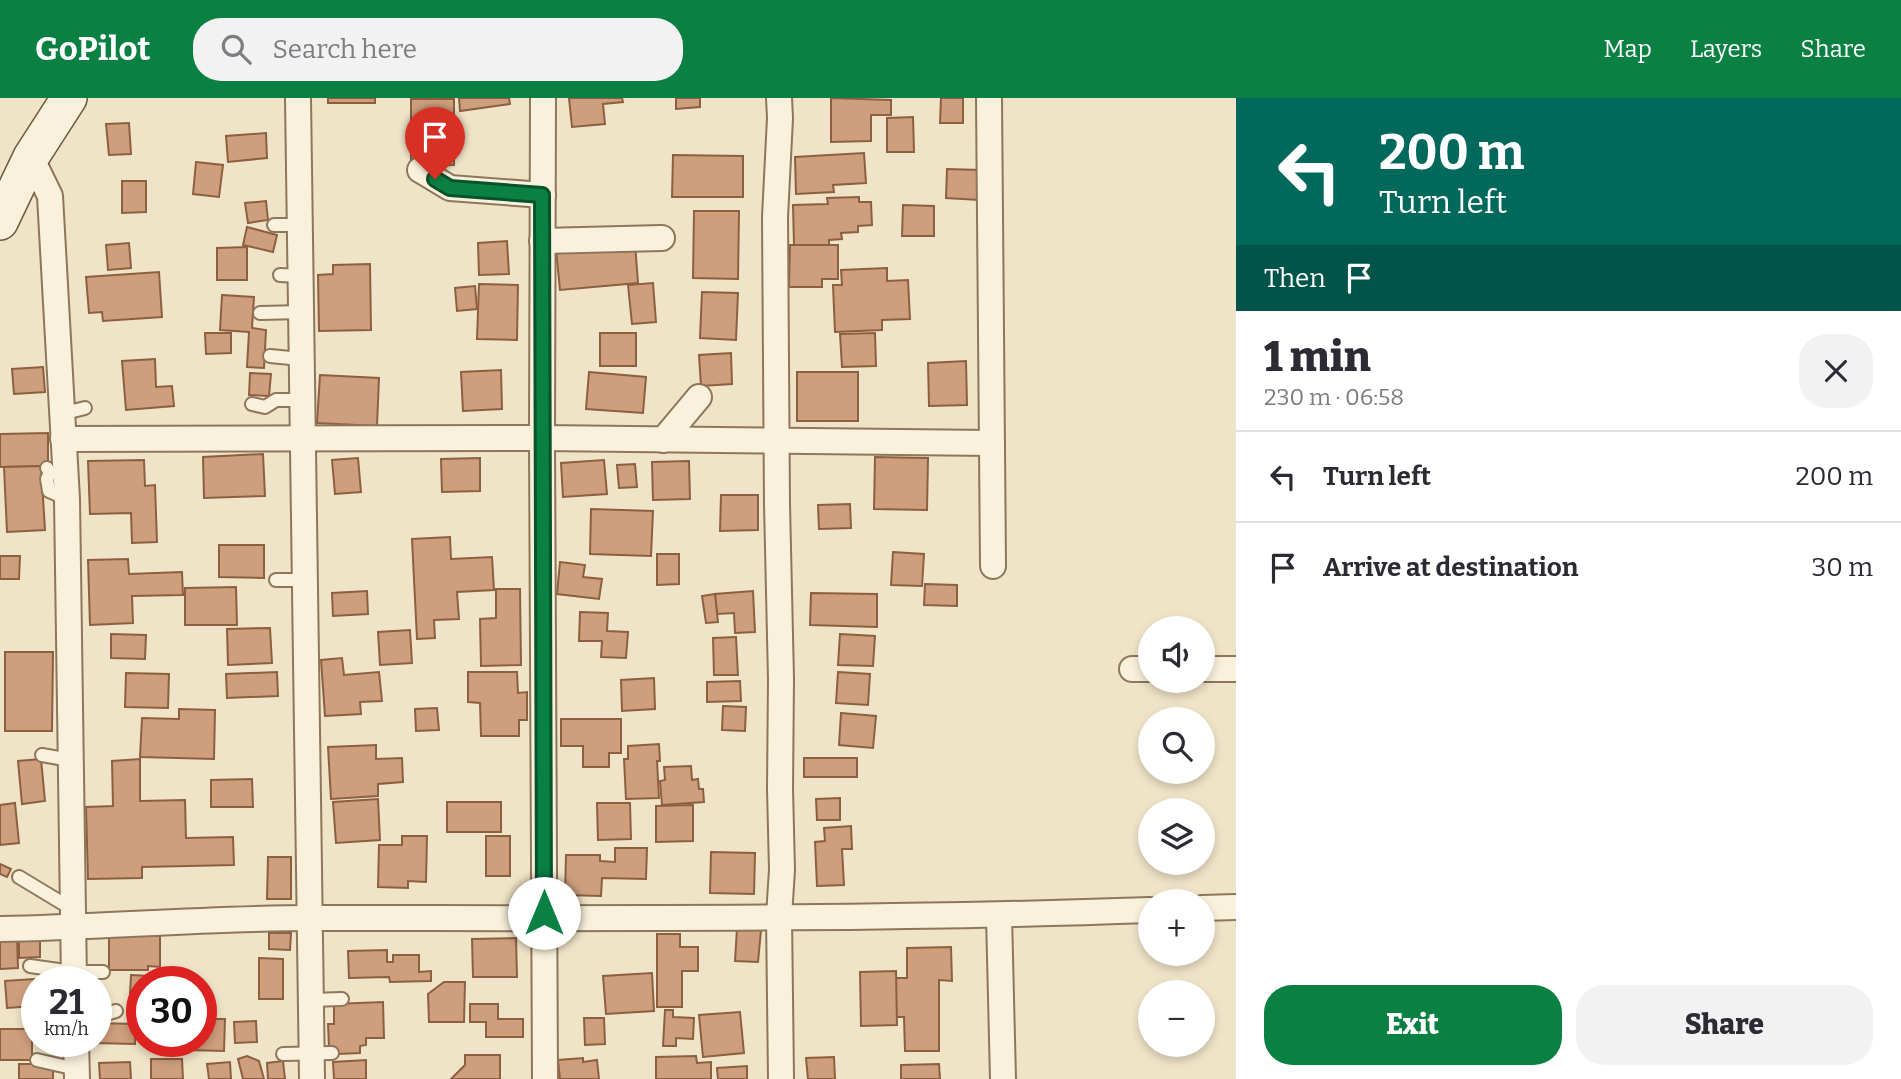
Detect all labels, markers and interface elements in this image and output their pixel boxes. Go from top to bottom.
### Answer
search box [193,18,683,81]
text: GoPilot [35,29,151,69]
icon: search [217,30,255,68]
text: Search here [273,34,417,65]
text: Map [1604,35,1652,63]
text: Layers [1690,35,1762,63]
text: Share [1800,35,1866,63]
pin [405,107,465,179]
icon: arrive [416,118,454,156]
text: 200 m [1379,123,1524,182]
icon: left [1264,126,1355,217]
text: Turn left [1379,183,1507,221]
icon: arrive [1340,259,1378,297]
text: Then [1264,263,1326,294]
text: 1 min [1264,332,1371,382]
button: close [1799,334,1873,408]
text: 230 m · 06:58 [1264,383,1404,411]
icon: left [1264,458,1302,496]
text: Turn left [1323,461,1431,492]
text: 200 m [1796,461,1873,492]
icon: arrive [1264,549,1302,587]
text: Arrive at destination [1323,552,1578,583]
text: 30 m [1812,552,1873,583]
map controls [1138,616,1215,1057]
button: sound [1138,616,1215,693]
button: search [1138,707,1215,784]
button: layers [1138,798,1215,875]
position arrow [507,876,581,950]
button: + [1138,889,1215,966]
speed limit sign: 30 [126,966,217,1057]
button: − [1138,980,1215,1057]
text: 21 [49,981,84,1023]
button: Exit [1264,985,1562,1065]
button: Share [1576,985,1873,1065]
text: km/h [44,1018,89,1040]

